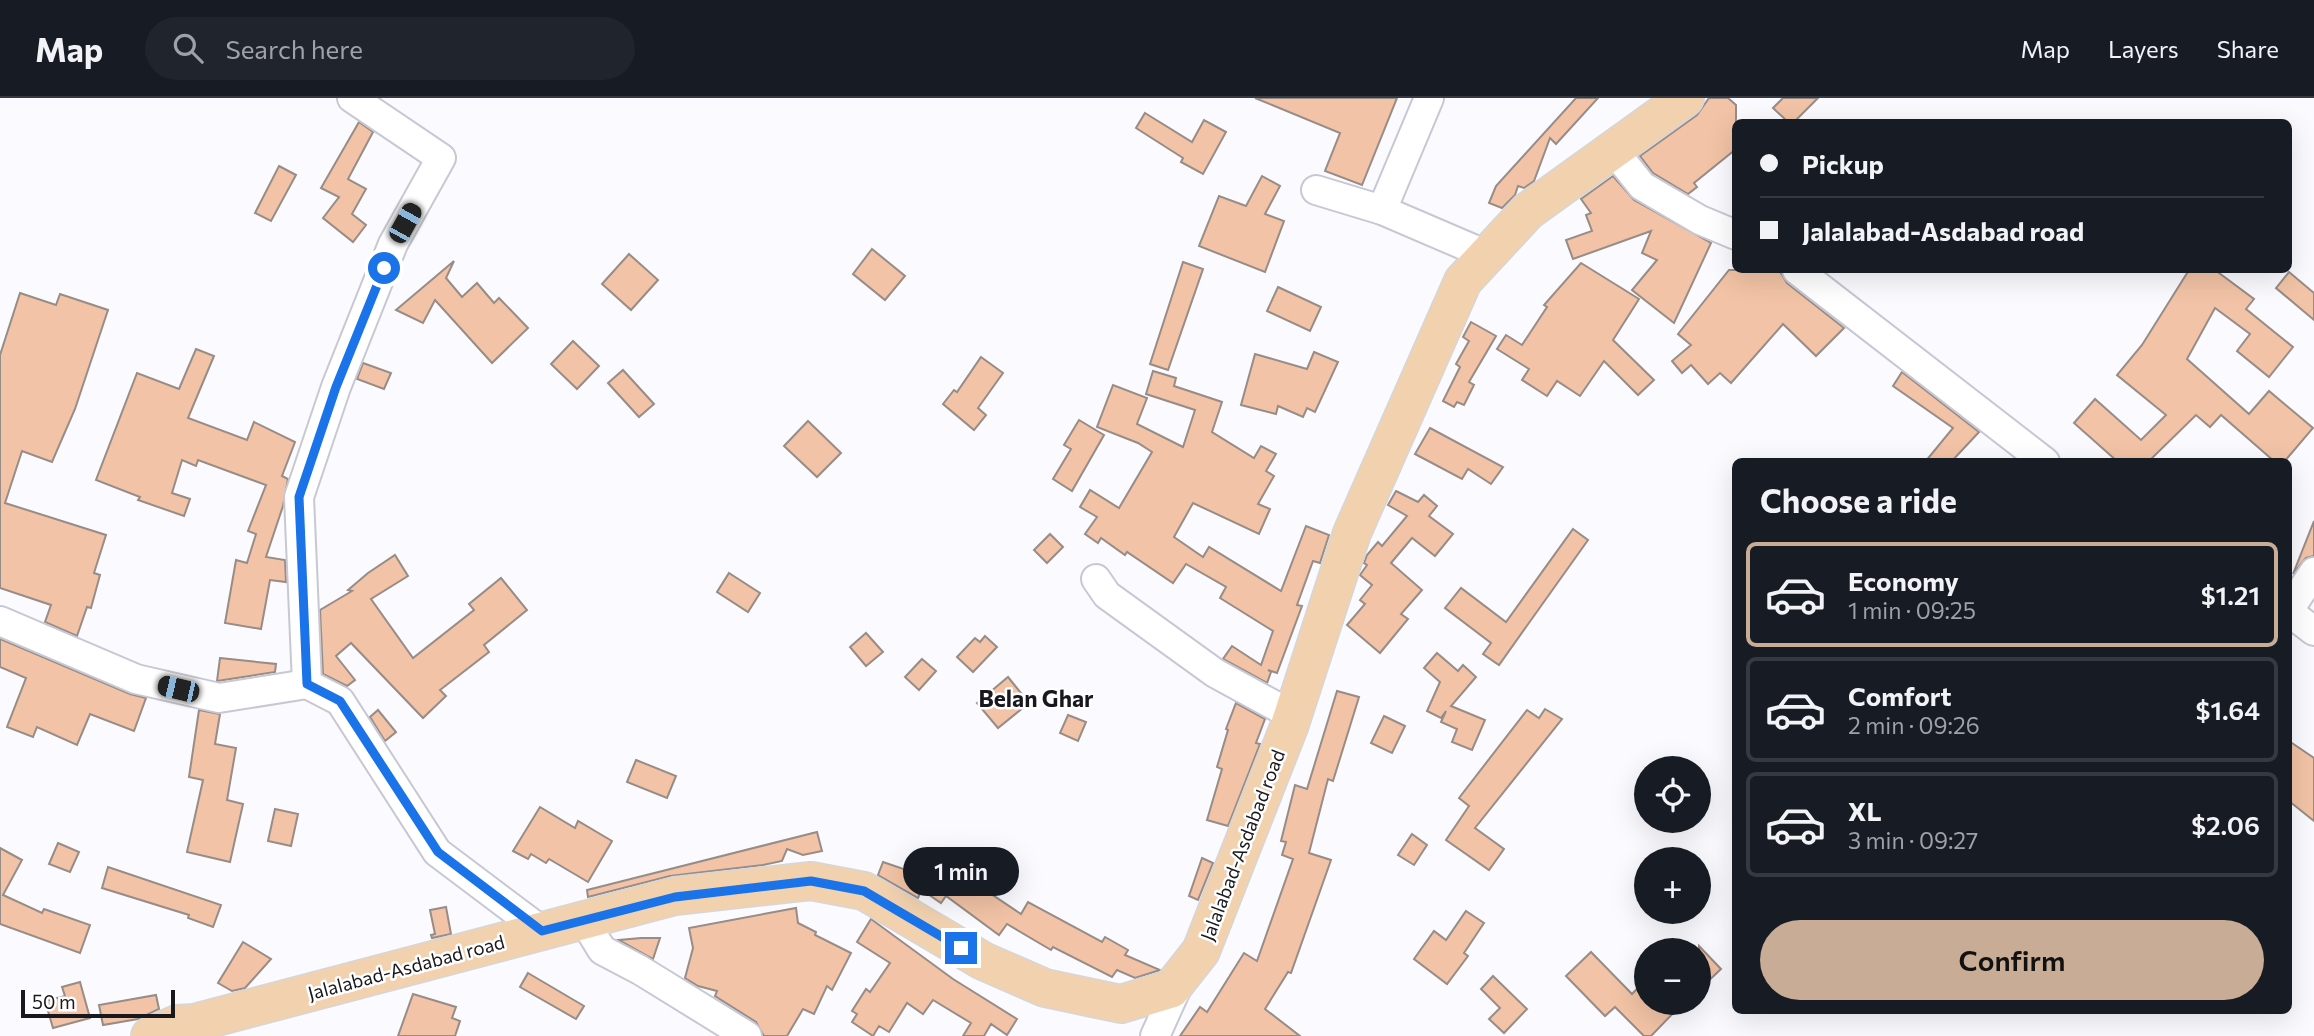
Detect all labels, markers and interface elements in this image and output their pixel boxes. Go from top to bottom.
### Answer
search box [145,17,635,80]
text: Map [35,28,103,69]
icon: search [169,29,207,67]
text: Search here [225,33,363,64]
text: Map [2021,34,2070,63]
text: Layers [2108,34,2179,63]
text: Share [2217,34,2279,63]
text: Pickup [1802,148,1884,179]
car [386,200,425,246]
text: Jalalabad-Asdabad road [1802,215,2084,246]
route start [368,252,400,284]
text: Choose a ride [1760,480,1957,520]
icon: car [1764,563,1827,626]
text: Economy [1848,565,1959,596]
text: $1.21 [2201,579,2260,610]
text: 1 min · 09:25 [1848,596,1976,624]
car [156,674,201,704]
icon: car [1764,678,1827,741]
text: Comfort [1848,680,1951,711]
district label: Belan Ghar [978,684,1094,712]
text: $1.64 [2196,694,2260,725]
text: 2 min · 09:26 [1848,711,1980,739]
street label: Jalalabad-Asdabad road [1195,746,1289,944]
map controls [1634,756,1711,1015]
button: locate [1634,756,1711,833]
icon: car [1764,793,1827,856]
text: XL [1848,795,1882,826]
text: $2.06 [2191,809,2260,840]
text: 3 min · 09:27 [1848,826,1978,854]
callout: 1 min [903,846,1019,896]
button: + [1634,847,1711,924]
text: 1 min [934,857,988,885]
button: Confirm [1760,920,2264,1000]
street label: Jalalabad-Asdabad road [305,930,507,1004]
route end [945,932,977,964]
button: − [1634,938,1711,1015]
scale bar [21,987,175,1019]
text: 50 m [32,990,76,1013]

